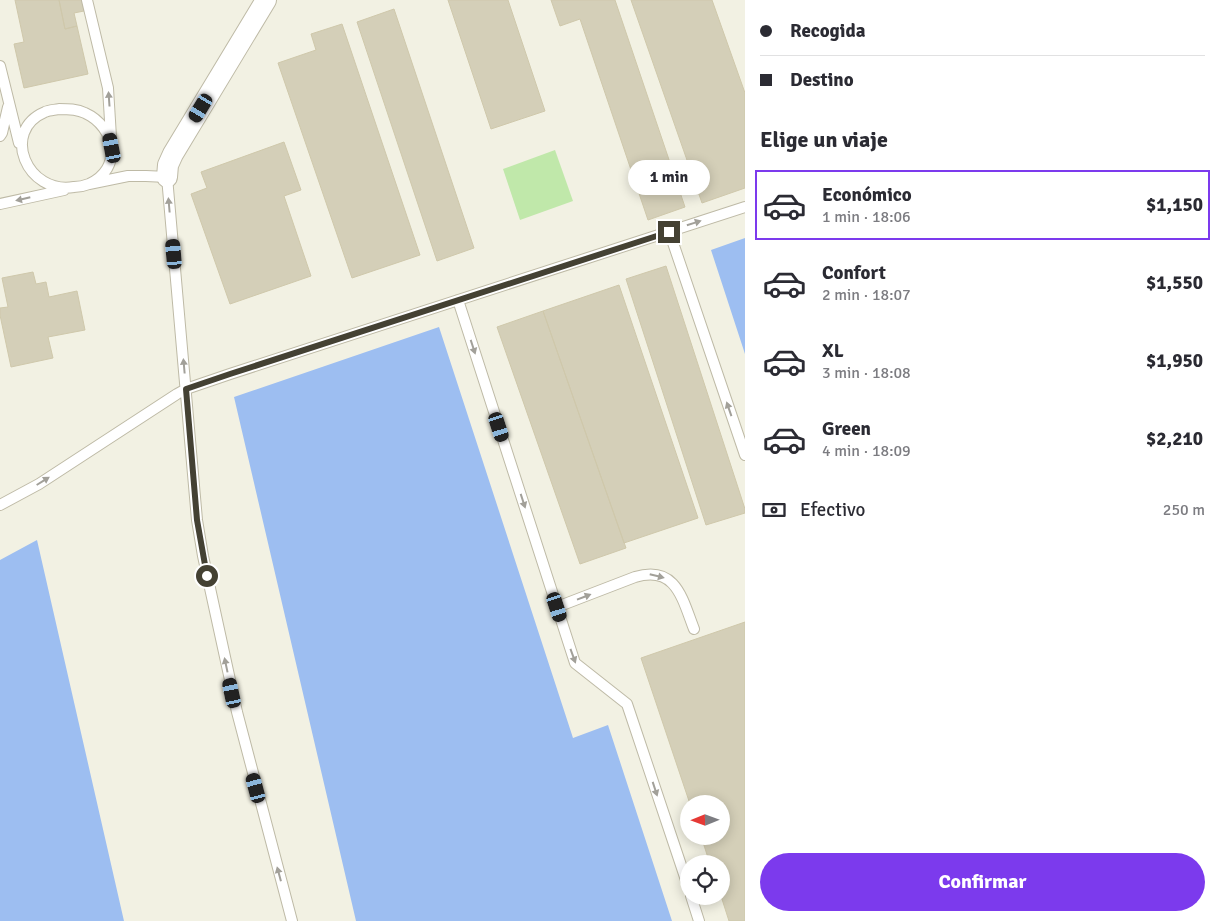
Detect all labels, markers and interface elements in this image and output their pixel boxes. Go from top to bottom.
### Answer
text: Recogida [790,19,865,43]
text: Destino [790,68,854,92]
one-way arrow [104,91,112,107]
car [186,91,215,125]
text: Elige un viaje [760,126,888,153]
car [101,132,122,164]
callout: 1 min [628,160,710,194]
text: 1 min [650,167,688,187]
icon: car [762,183,807,228]
text: Económico [822,183,912,207]
text: $1,150 [1146,193,1203,217]
one-way arrow [15,195,30,203]
one-way arrow [165,196,173,212]
text: 1 min · 18:06 [822,207,911,227]
one-way arrow [687,219,702,227]
route end [658,221,680,243]
car [165,238,182,270]
icon: car [762,261,807,306]
text: Confort [822,261,886,285]
text: $1,550 [1146,271,1203,295]
text: 2 min · 18:07 [822,285,911,305]
icon: car [762,339,807,384]
text: XL [822,339,844,363]
one-way arrow [469,340,477,355]
text: $1,950 [1146,349,1203,373]
one-way arrow [180,358,188,374]
text: 3 min · 18:08 [822,363,911,383]
one-way arrow [725,401,732,416]
car [487,410,510,444]
icon: car [762,417,807,462]
text: Green [822,417,871,441]
text: $2,210 [1146,427,1203,451]
text: 4 min · 18:09 [822,441,911,461]
one-way arrow [36,477,49,486]
one-way arrow [520,494,527,509]
icon: cash [760,496,788,524]
text: Efectivo [800,498,865,522]
text: 250 m [1163,500,1205,520]
route start [196,565,218,587]
one-way arrow [649,572,665,580]
car [545,590,568,624]
one-way arrow [577,593,592,601]
one-way arrow [569,649,577,664]
one-way arrow [222,657,230,673]
car [221,677,242,709]
car [244,772,267,804]
one-way arrow [652,781,659,796]
north arrow [680,795,730,845]
map controls [680,795,730,905]
button: Confirmar [760,853,1205,911]
button: locate [680,855,730,905]
one-way arrow [275,866,283,881]

